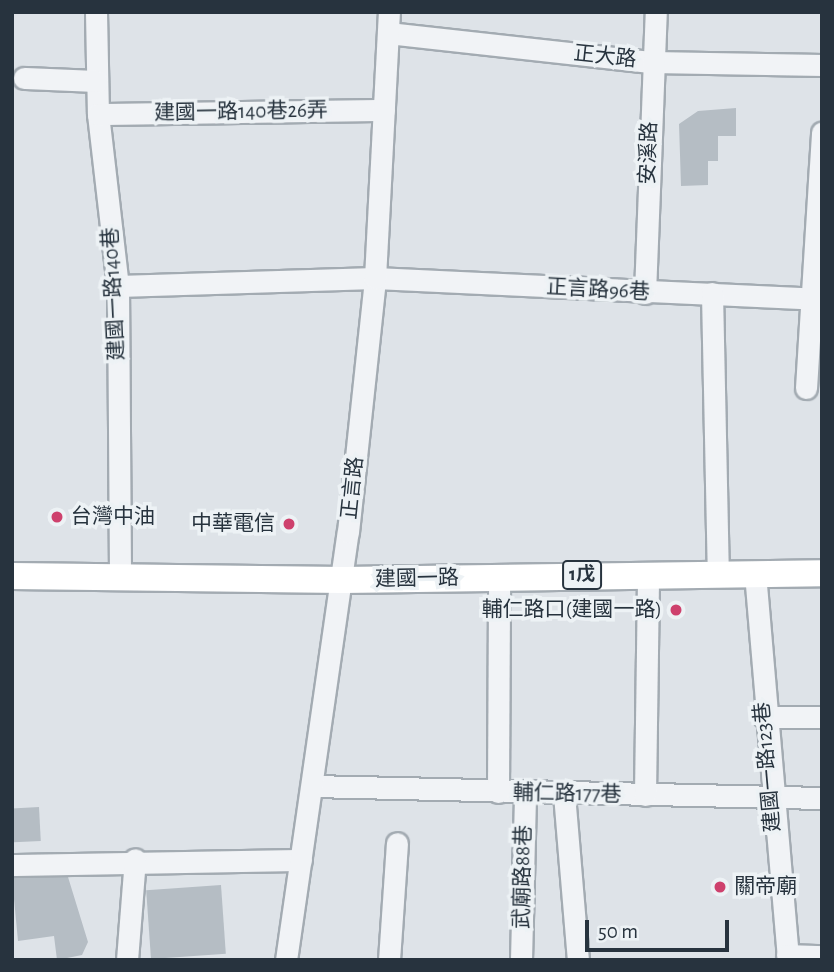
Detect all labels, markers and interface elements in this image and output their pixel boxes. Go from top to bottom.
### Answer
street label: 正大路 [572,41,638,73]
street label: 建國一路140巷26弄 [154,98,328,126]
street label: 安溪路 [635,121,663,185]
street label: 建國一路140巷 [98,227,130,361]
street label: 正言路96巷 [546,275,650,305]
street label: 正言路 [337,455,369,521]
place label: 台灣中油 [71,504,155,530]
marker: 台灣中油 [49,509,65,525]
place label: 中華電信 [191,511,275,537]
marker: 中華電信 [281,516,297,532]
road number: 1戊 [561,560,603,590]
street label: 建國一路 [375,566,459,592]
place label: 輔仁路口(建國一路) [482,597,662,623]
marker: 輔仁路口(建國一路) [668,602,684,618]
street label: 建國一路123巷 [750,701,786,833]
street label: 輔仁路177巷 [512,780,622,808]
street label: 武廟路88巷 [509,825,537,929]
place label: 關帝廟 [734,874,797,900]
marker: 關帝廟 [712,879,728,895]
scale bar [589,906,732,950]
text: 50 m [598,921,638,942]

